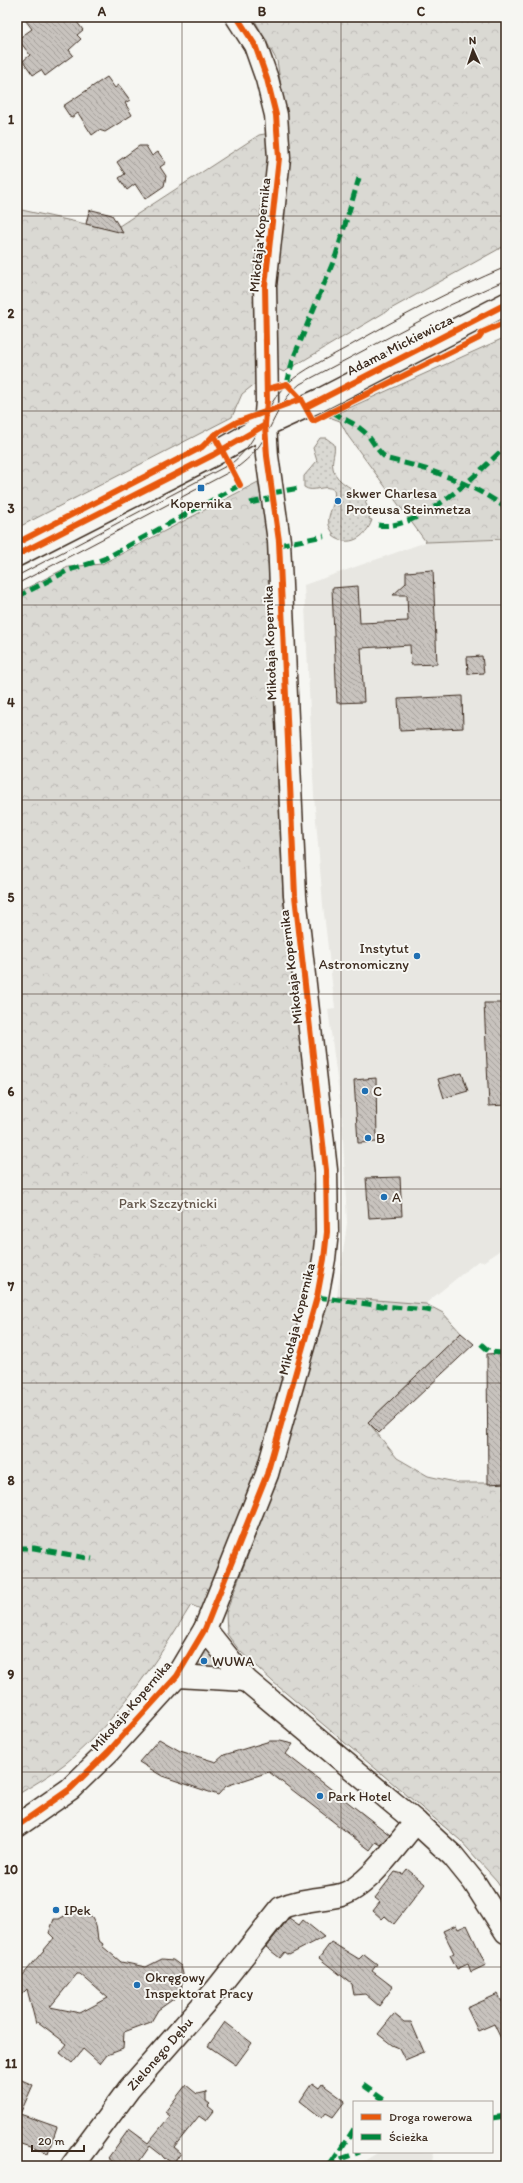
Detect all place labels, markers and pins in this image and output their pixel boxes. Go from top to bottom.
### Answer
marker: Kopernika [196,483,206,493]
place label: skwer Charlesa Proteusa Steinmetza [346,485,471,518]
place label: Kopernika [170,495,232,512]
marker: skwer Charlesa Proteusa Steinmetza [333,496,343,506]
place label: Instytut Astronomiczny [319,940,409,973]
marker: Instytut Astronomiczny [412,951,422,961]
place label: C [373,1083,382,1100]
marker: C [360,1086,370,1096]
place label: B [376,1130,385,1147]
marker: B [363,1133,373,1143]
place label: A [392,1189,401,1206]
marker: A [379,1192,389,1202]
place label: WUWA [212,1653,254,1670]
marker: WUWA [199,1656,209,1666]
place label: Park Hotel [328,1788,391,1805]
marker: Park Hotel [315,1791,325,1801]
place label: IPek [64,1902,91,1919]
marker: IPek [51,1905,61,1915]
place label: Okręgowy Inspektorat Pracy [145,1969,253,2002]
marker: Okręgowy Inspektorat Pracy [132,1980,142,1990]

